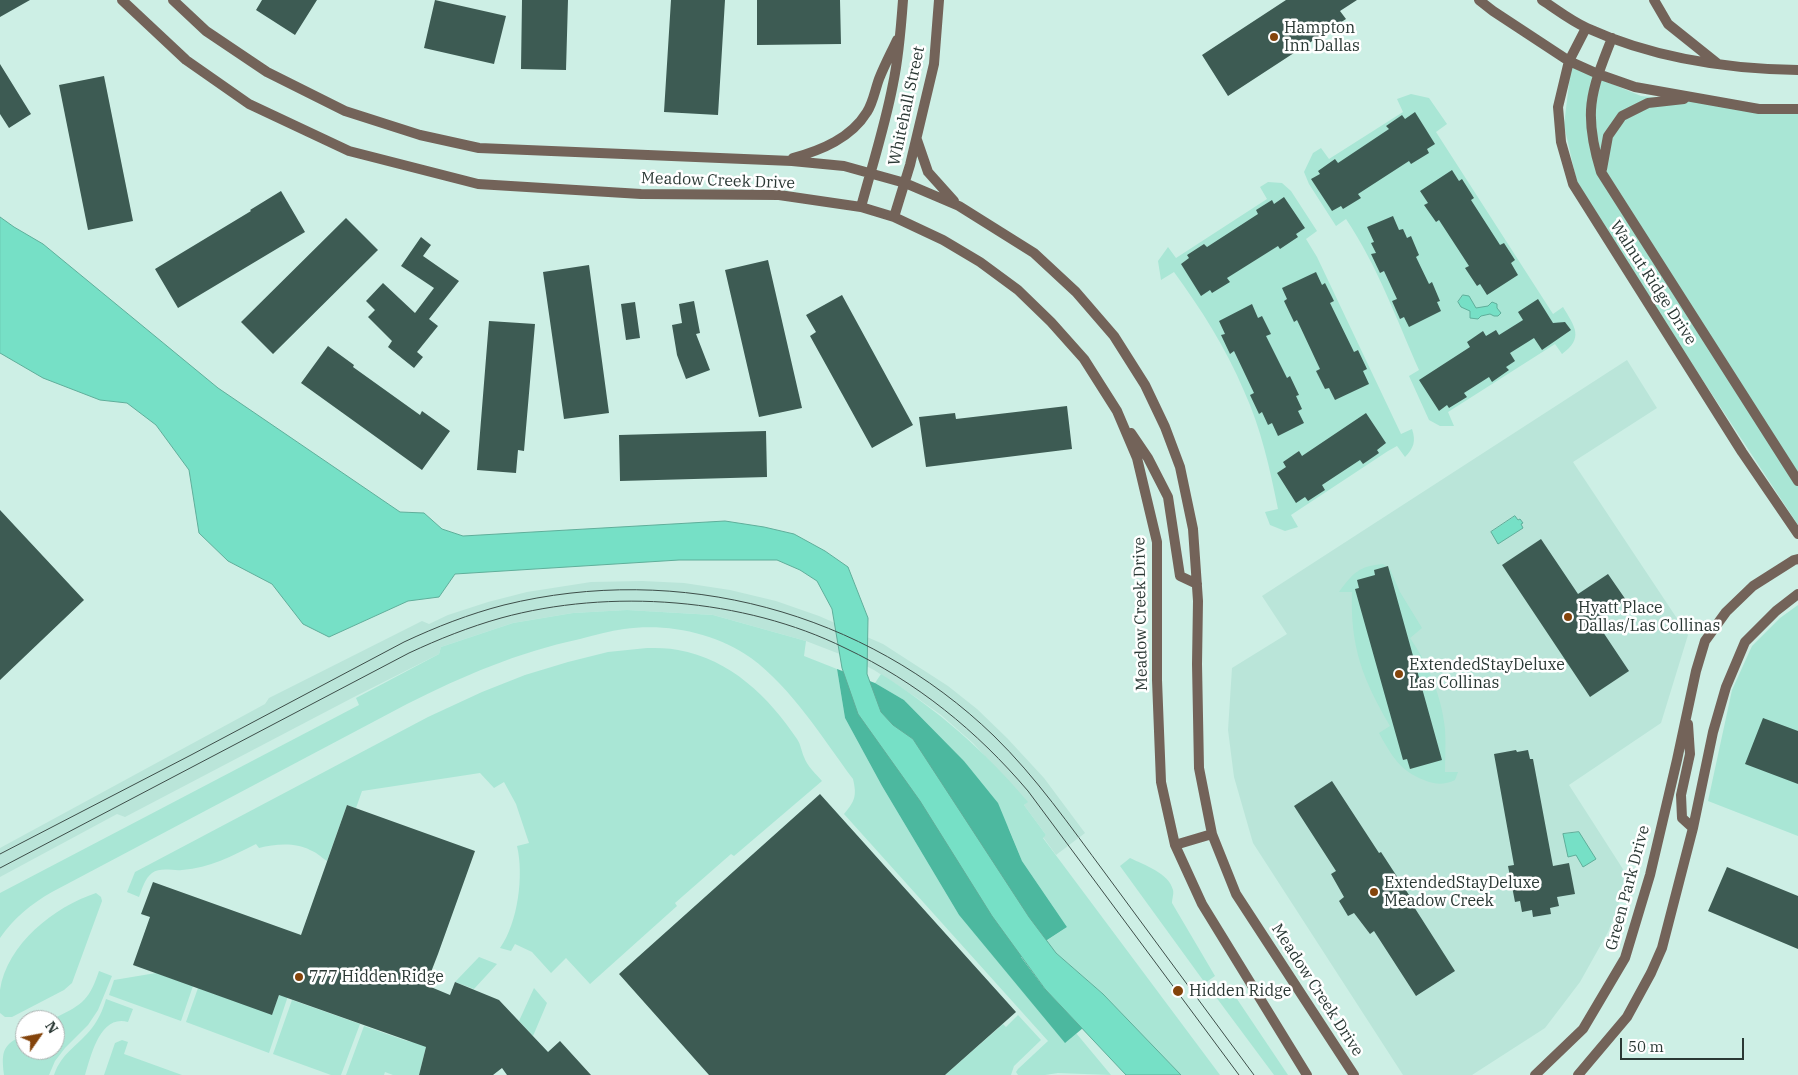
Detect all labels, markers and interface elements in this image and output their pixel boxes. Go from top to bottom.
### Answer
place label: Hampton Inn Dallas [1284,18,1360,56]
marker: Hampton Inn Dallas [1268,31,1280,43]
street label: Whitehall Street [885,44,929,168]
street label: Meadow Creek Drive [641,169,795,193]
street label: Walnut Ridge Drive [1606,217,1700,349]
street label: Meadow Creek Drive [1130,537,1152,691]
place label: Hyatt Place Dallas/Las Collinas [1578,598,1720,636]
marker: Hyatt Place Dallas/Las Collinas [1562,611,1574,623]
place label: ExtendedStayDeluxe Las Collinas [1409,655,1565,693]
marker: ExtendedStayDeluxe Las Collinas [1393,668,1405,680]
street label: Green Park Drive [1602,823,1654,953]
place label: ExtendedStayDeluxe Meadow Creek [1384,873,1540,911]
marker: ExtendedStayDeluxe Meadow Creek [1368,886,1380,898]
street label: Meadow Creek Drive [1267,920,1367,1060]
place label: 777 Hidden Ridge [309,967,444,987]
marker: 777 Hidden Ridge [293,971,305,983]
place label: Hidden Ridge [1189,981,1291,1001]
marker: Hidden Ridge [1171,984,1185,998]
north arrow [15,1010,65,1060]
text: N [41,1018,62,1037]
scale bar [1623,1028,1747,1060]
text: 50 m [1628,1037,1664,1056]

